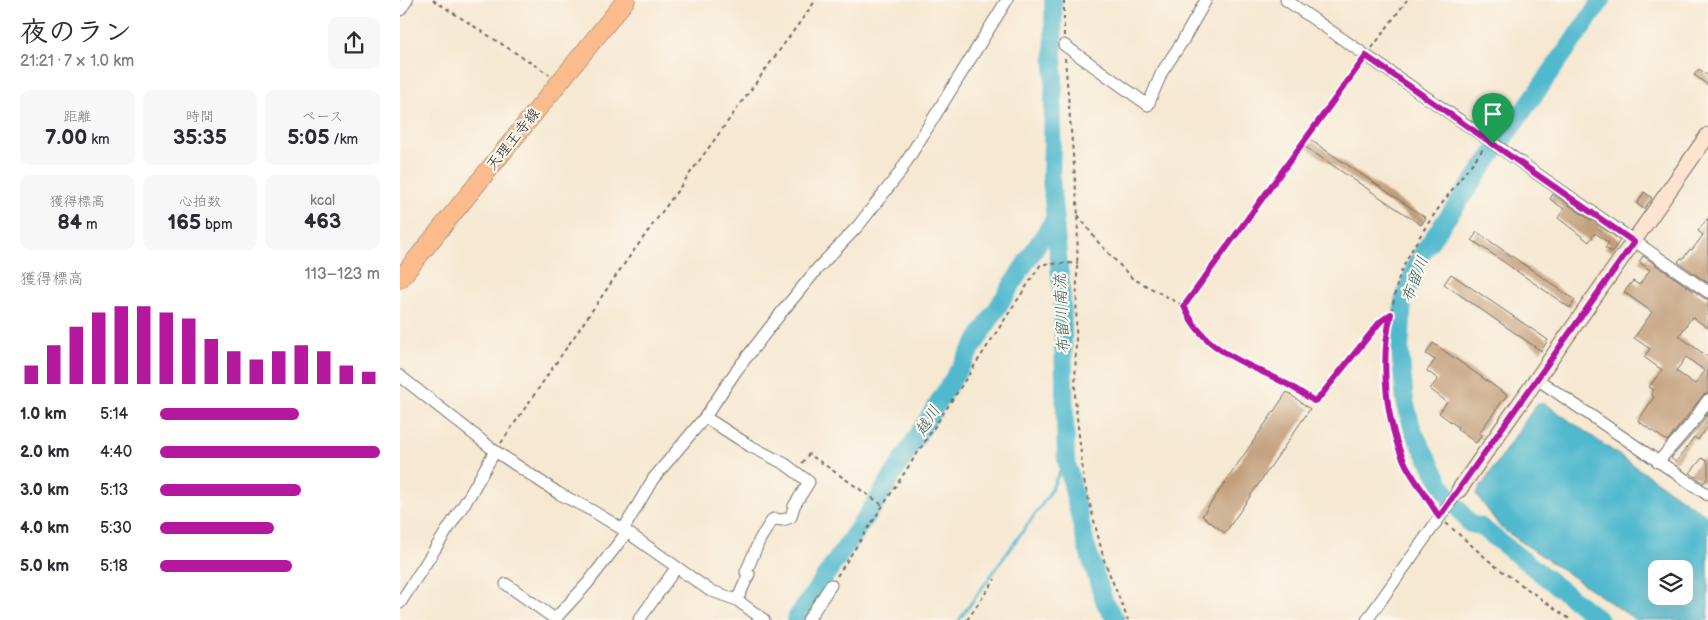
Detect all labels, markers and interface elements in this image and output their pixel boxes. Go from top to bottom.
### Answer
text: 夜のラン [20,16,132,49]
button: share [328,17,380,69]
text: 21:21 · 7 × 1.0 km [20,52,134,71]
pin [1472,93,1514,144]
icon: arrive [1479,100,1507,128]
street label: 天理王寺線 [482,104,544,174]
text: 距離 [63,108,91,125]
text: 時間 [186,108,214,125]
text: ペース [302,108,343,125]
text: 7.00 [45,125,87,150]
text: 35:35 [173,125,227,150]
text: 5:05 [287,125,330,150]
text: km [87,131,110,148]
text: /km [330,131,358,148]
text: kcal [310,192,335,209]
text: 獲得標高 [49,193,105,210]
text: 心拍数 [179,193,221,210]
text: 463 [304,209,341,234]
text: 84 [57,210,82,235]
text: 165 [167,210,201,235]
text: m [82,216,98,233]
text: bpm [201,216,233,233]
water label: 布留川 [1398,254,1433,305]
text: 113–123 m [305,265,380,284]
text: 獲得標高 [20,270,84,289]
water label: 布留川南流 [1051,272,1074,354]
water label: 越川 [911,402,945,440]
text: 1.0 km [20,405,67,424]
text: 5:14 [100,405,128,424]
text: 2.0 km [20,443,69,462]
text: 4:40 [100,443,132,462]
text: 3.0 km [20,481,69,500]
text: 5:13 [100,481,128,500]
text: 4.0 km [20,519,69,538]
text: 5:30 [100,519,132,538]
text: 5.0 km [20,557,69,576]
text: 5:18 [100,557,128,576]
map controls [1648,560,1693,605]
button: layers [1648,560,1693,605]

